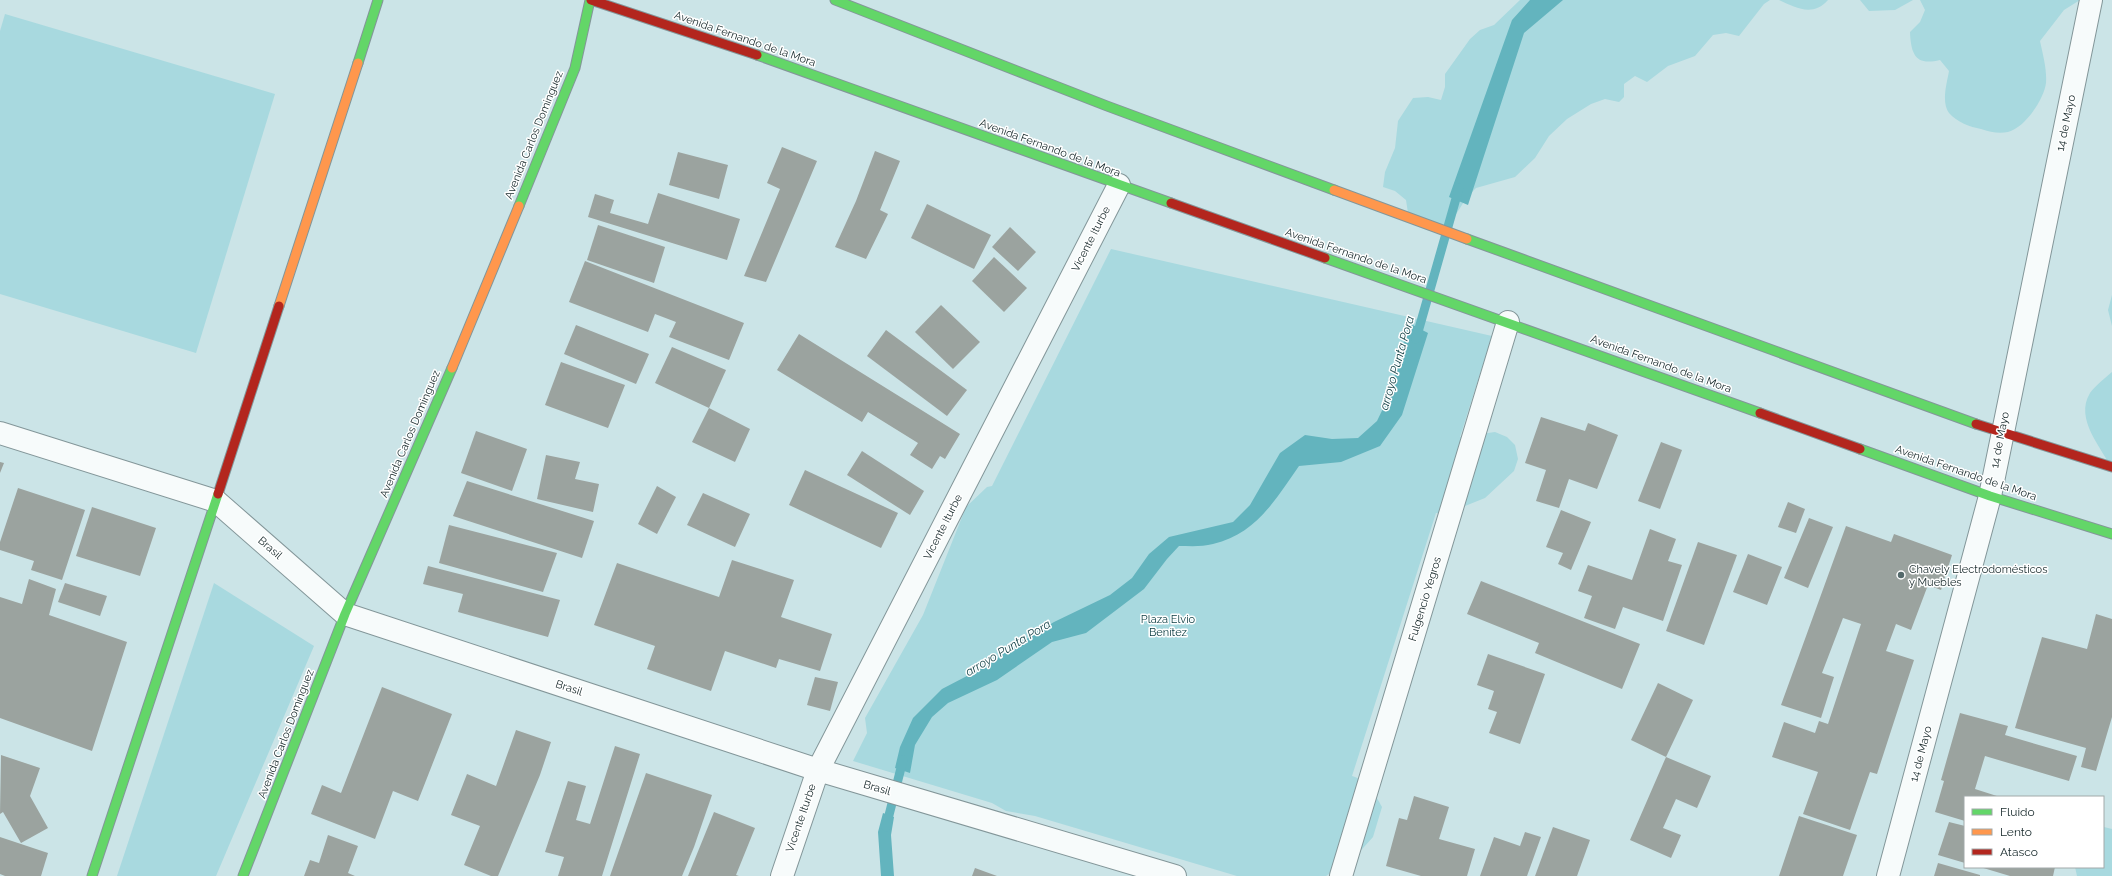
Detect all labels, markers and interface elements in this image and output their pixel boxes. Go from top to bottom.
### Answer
street label: Avenida Fernando de la Mora [672,9,818,69]
street label: Avenida Carlos Dominguez [502,68,566,201]
street label: 14 de Mayo [2054,93,2078,152]
street label: Avenida Fernando de la Mora [978,116,1122,180]
street label: Vicente Iturbe [1069,204,1113,274]
street label: Avenida Fernando de la Mora [1283,226,1429,286]
water label: arroyo Punta Pora [1377,314,1417,412]
street label: Avenida Fernando de la Mora [1589,332,1733,396]
street label: Avenida Carlos Dominguez [377,368,443,500]
street label: 14 de Mayo [1988,410,2012,469]
street label: Avenida Fernando de la Mora [1893,443,2039,503]
street label: Vicente Iturbe [921,492,965,562]
street label: Brasil [255,534,285,562]
street label: Fulgencio Yegros [1406,555,1444,643]
place label: Chavely Electrodomésticos y Muebles [1909,563,2047,589]
marker: Chavely Electrodomésticos y Muebles [1896,570,1906,580]
park label: Plaza Elvio Benítez [1141,613,1196,639]
water label: arroyo Punta Pora [963,617,1053,679]
street label: Avenida Carlos Dominguez [255,667,317,800]
street label: Brasil [554,678,584,698]
street label: 14 de Mayo [1907,724,1935,783]
street label: Brasil [862,778,892,798]
street label: Vicente Iturbe [783,782,819,854]
legend [1964,796,2104,868]
text: Fluido [2000,805,2035,819]
text: Lento [2000,825,2032,839]
text: Atasco [2000,845,2038,859]

